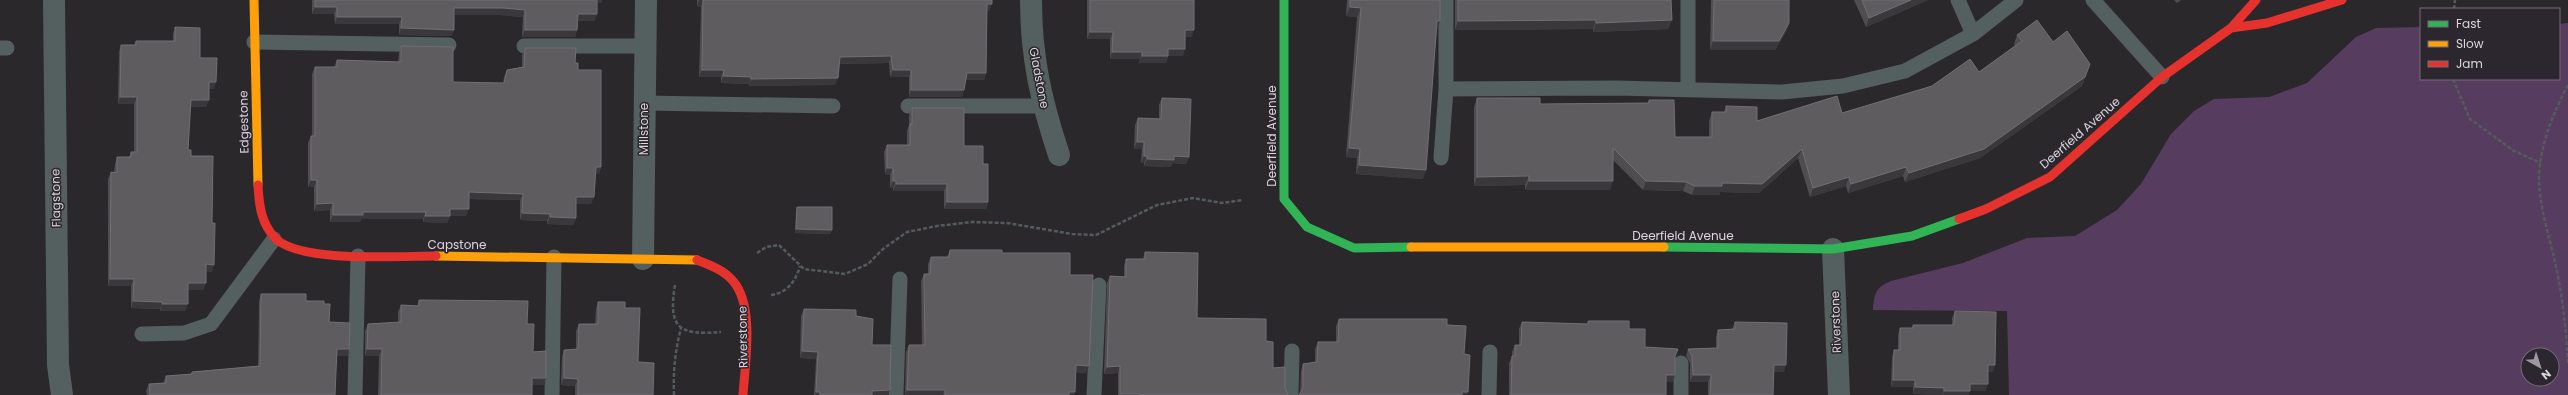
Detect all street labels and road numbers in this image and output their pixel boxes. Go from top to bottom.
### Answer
street label: Gladstone [1025,46,1054,110]
street label: Deerfield Avenue [1263,85,1280,187]
street label: Edgestone [234,90,253,154]
street label: Deerfield Avenue [2036,93,2124,172]
street label: Millstone [635,103,652,155]
street label: Flagstone [46,169,65,227]
street label: Deerfield Avenue [1632,227,1734,244]
street label: Capstone [428,236,486,253]
street label: Riverstone [1826,291,1845,353]
street label: Riverstone [733,306,752,368]

